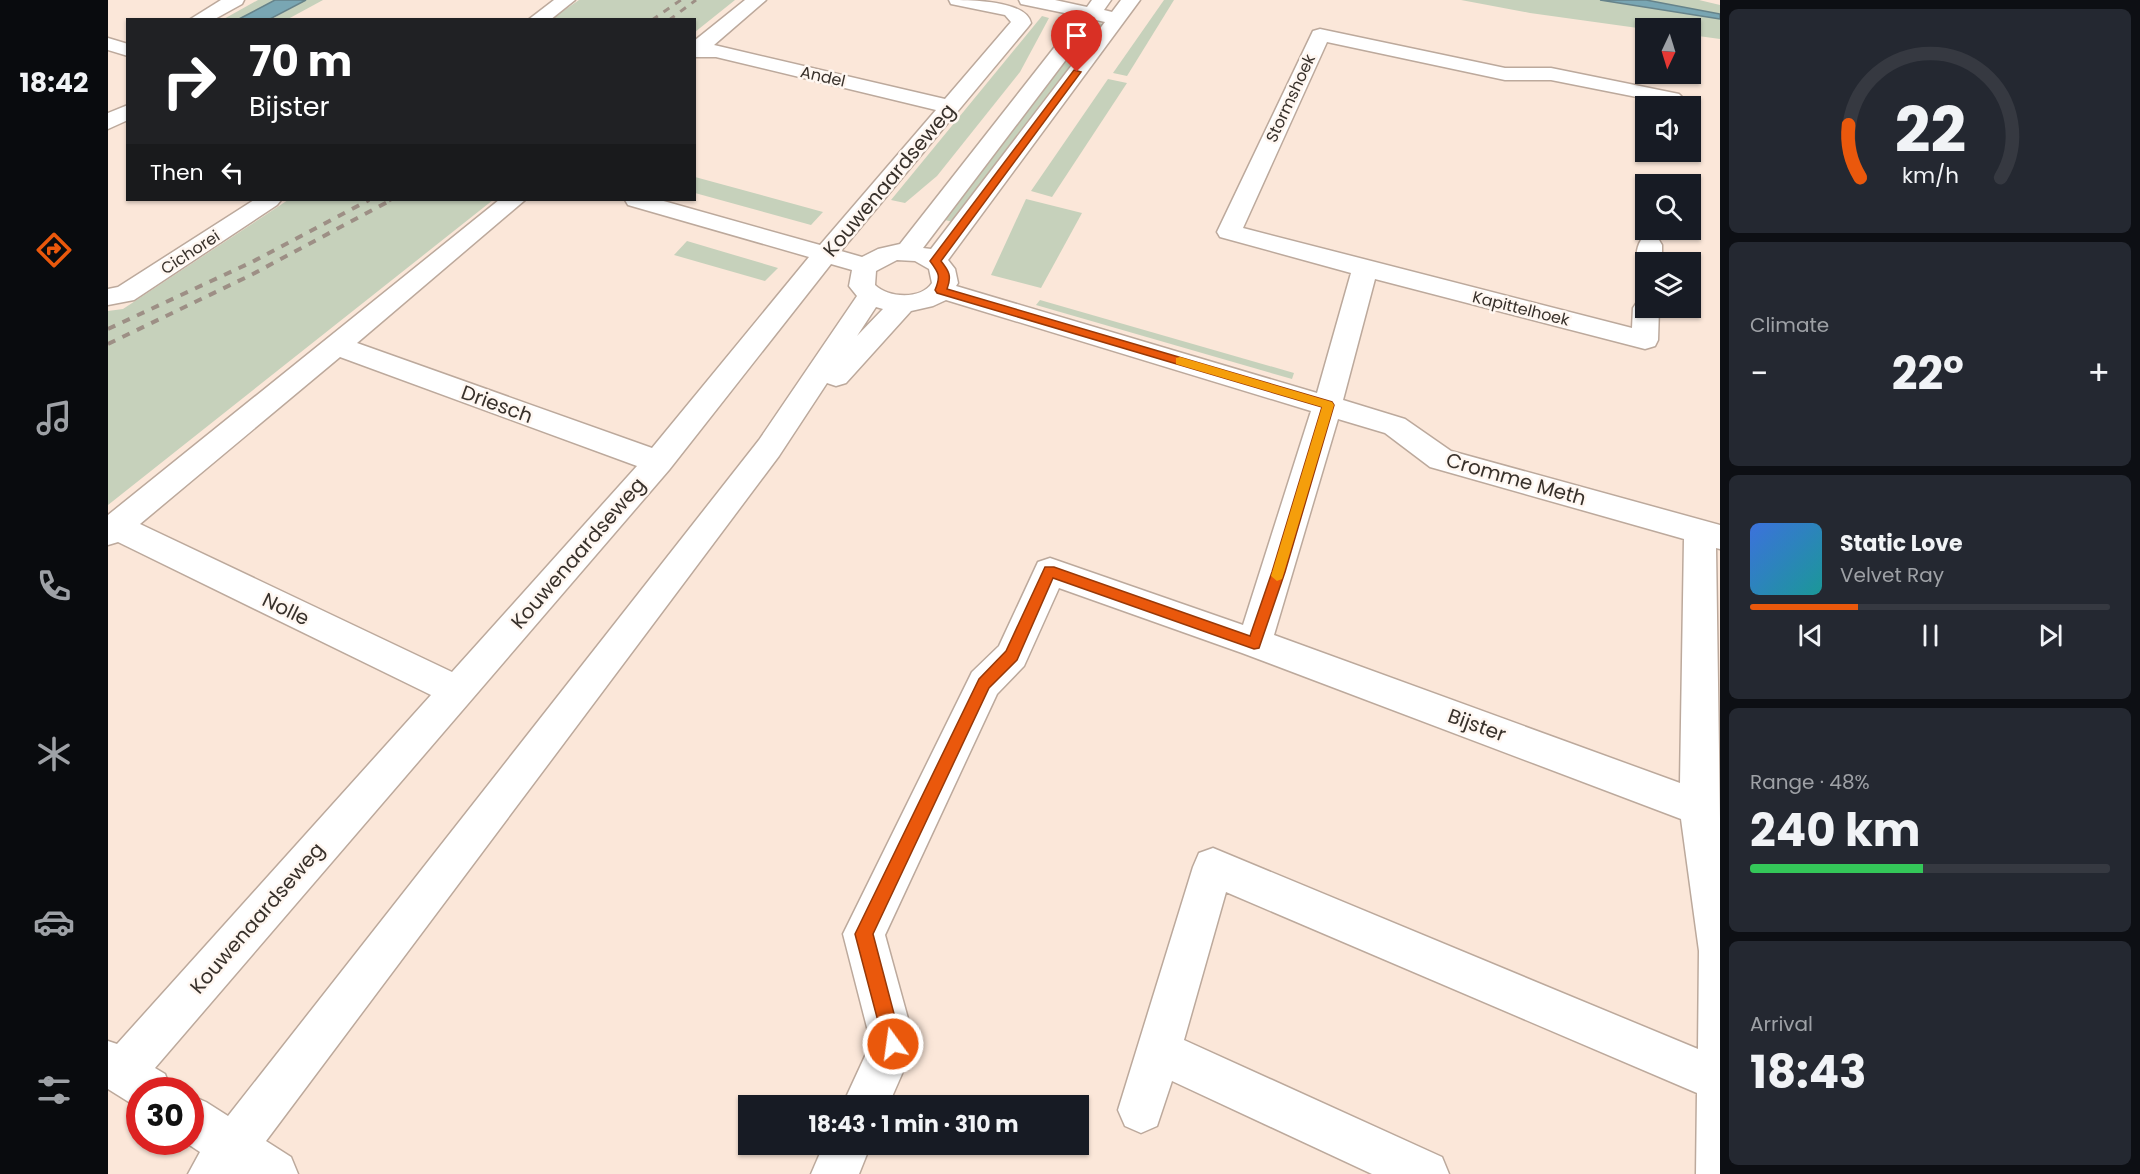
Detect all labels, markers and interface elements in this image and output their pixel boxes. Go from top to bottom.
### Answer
pin [1051,10,1102,72]
north arrow [1635,18,1701,84]
map controls [1635,18,1701,318]
icon: arrive [1060,19,1093,52]
text: 70 m [249,32,352,91]
icon: right [150,42,228,120]
street label: Stormshoek [1260,50,1321,146]
street label: Andel [798,60,848,93]
text: 18:42 [19,64,89,101]
text: 22 [1894,86,1966,174]
text: Bijster [249,88,330,125]
button: sound [1635,96,1701,162]
street label: Kouwenaardseweg [816,97,962,263]
icon: left [216,156,249,189]
text: Then [150,157,204,188]
text: km/h [1901,160,1959,191]
button: search [1635,174,1701,240]
street label: Cichorei [156,225,224,280]
icon: directions [33,229,75,271]
button: layers [1635,252,1701,318]
street label: Kapittelhoek [1470,285,1573,332]
text: Climate [1750,311,1829,339]
text: 22° [1892,342,1964,405]
text: − [1750,350,1768,397]
text: + [2087,350,2110,397]
street label: Driesch [457,378,537,430]
icon: music [33,397,75,439]
street label: Cromme Meth [1443,446,1589,512]
street label: Kouwenaardseweg [504,471,652,635]
text: Static Love [1840,528,1963,559]
text: Velvet Ray [1840,561,1944,589]
icon: phone [33,565,75,607]
street label: Nolle [258,586,314,632]
icon: previous [1794,619,1827,652]
icon: pause [1914,619,1947,652]
icon: next [2034,619,2067,652]
street label: Bijster [1444,702,1510,748]
icon: climate [33,733,75,775]
text: Range · 48% [1750,768,1870,796]
text: 240 km [1750,799,1921,862]
street label: Kouwenaardseweg [183,836,331,1000]
icon: car [33,901,75,943]
text: Arrival [1750,1010,1813,1038]
position arrow [861,1012,925,1076]
text: 18:43 [1750,1041,1867,1104]
icon: filters [33,1069,75,1111]
speed limit sign: 30 [126,1077,204,1155]
text: 18:43 · 1 min · 310 m [808,1109,1019,1140]

